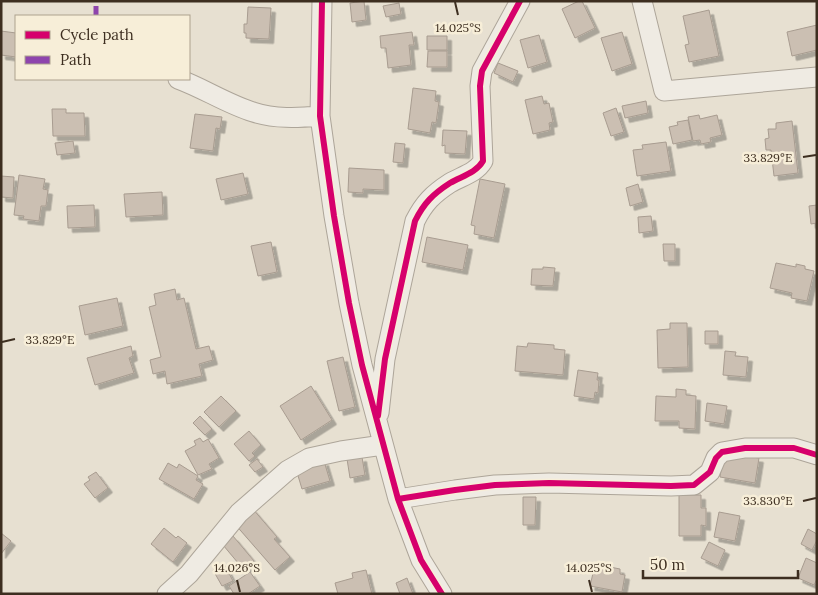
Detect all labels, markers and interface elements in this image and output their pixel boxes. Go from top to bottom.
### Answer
legend [15,15,190,80]
text: 14.025°S [435,20,481,35]
text: Cycle path [60,25,134,44]
text: Path [60,50,91,69]
text: 33.829°E [744,150,792,165]
text: 33.829°E [26,332,74,347]
text: 33.830°E [743,493,793,508]
scale bar [643,548,798,580]
text: 50 m [650,555,685,574]
text: 14.026°S [214,560,260,575]
text: 14.025°S [566,560,612,575]

